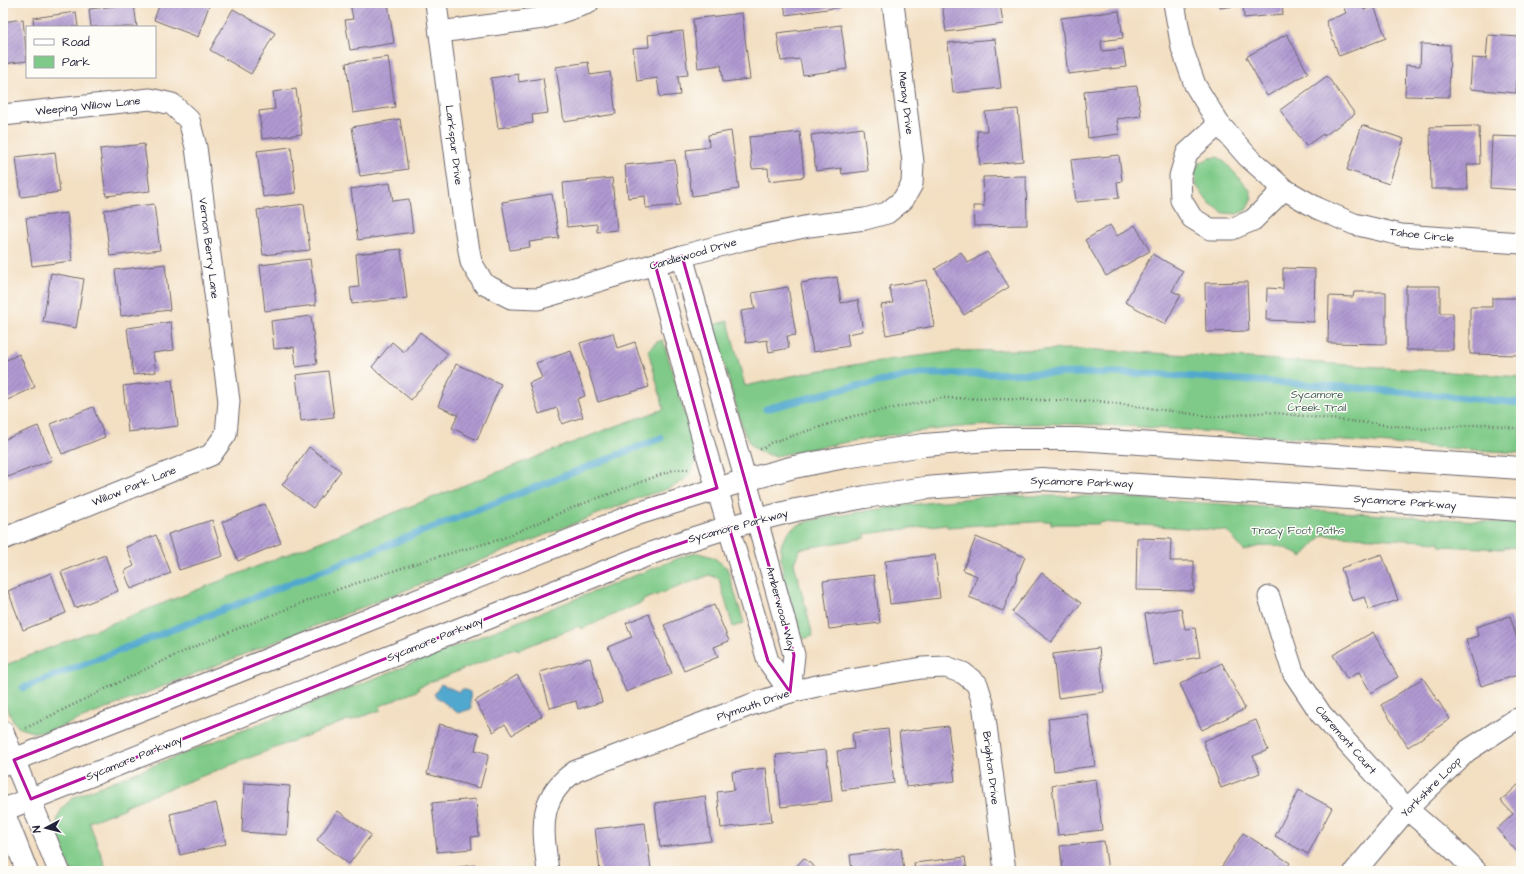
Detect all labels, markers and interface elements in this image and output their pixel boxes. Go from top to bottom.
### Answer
legend [26,26,156,78]
text: Road [62,34,90,51]
text: Park [62,54,90,71]
street label: Menay Drive [894,71,917,135]
street label: Weeping Willow Lane [35,93,141,120]
street label: Larkspur Drive [442,104,466,186]
street label: Vernon Berry Lane [194,197,223,299]
street label: Tahoe Circle [1389,224,1455,246]
street label: Candlewood Drive [648,234,738,274]
park label: Sycamore Creek Trail [1288,387,1347,415]
street label: Willow Park Lane [90,462,178,510]
street label: Sycamore Parkway [1030,473,1134,492]
street label: Sycamore Parkway [1353,491,1457,514]
street label: Sycamore Parkway [686,505,790,548]
park label: Tracy Foot Paths [1252,523,1345,539]
street label: Amberwood Way [762,565,800,653]
street label: Sycamore Parkway [385,613,486,666]
street label: Plymouth Drive [715,686,792,725]
street label: Claremont Court [1312,703,1380,778]
street label: Brighton Drive [978,730,1003,806]
street label: Sycamore Parkway [84,732,185,785]
street label: Yorkshire Loop [1397,753,1465,821]
north arrow [26,808,66,848]
text: N [29,825,44,833]

